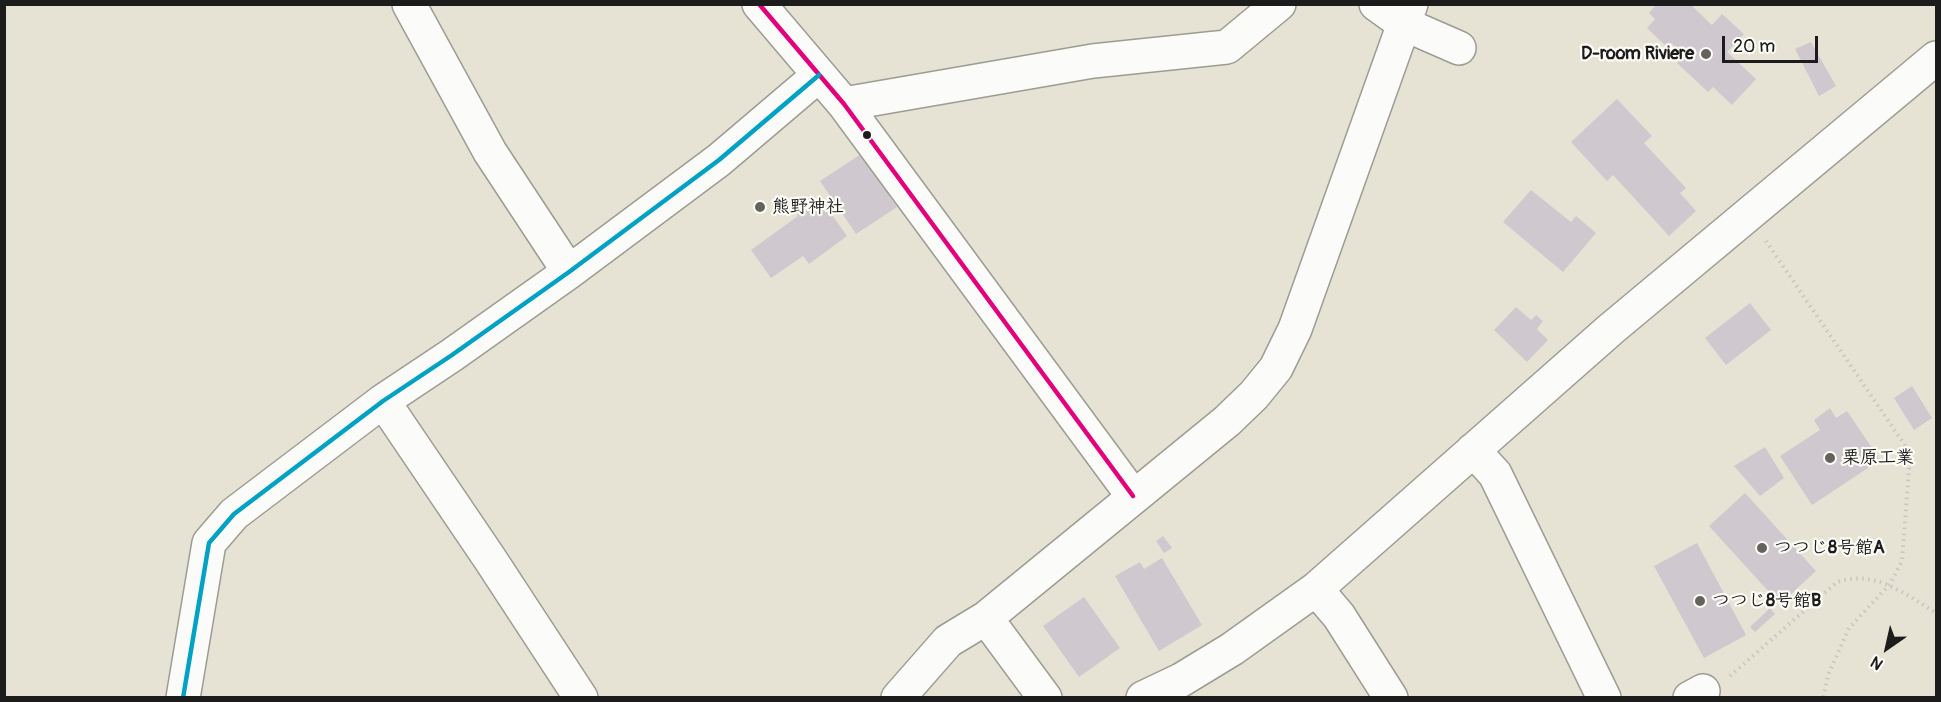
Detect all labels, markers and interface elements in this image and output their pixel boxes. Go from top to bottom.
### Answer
scale bar [1725,24,1821,62]
text: 20 m [1733,35,1775,58]
place label: D-room Riviere [1581,43,1694,65]
marker: D-room Riviere [1699,47,1713,61]
unlabelled marker [861,129,873,141]
place label: 熊野神社 [772,196,844,218]
marker: 熊野神社 [753,200,767,214]
place label: 栗原工業 [1842,447,1914,469]
marker: 栗原工業 [1823,451,1837,465]
place label: つつじ8号館A [1774,537,1885,559]
marker: つつじ8号館A [1755,541,1769,555]
place label: つつじ8号館B [1712,590,1821,612]
marker: つつじ8号館B [1693,594,1707,608]
north arrow [1857,618,1917,678]
text: N [1867,652,1887,674]

